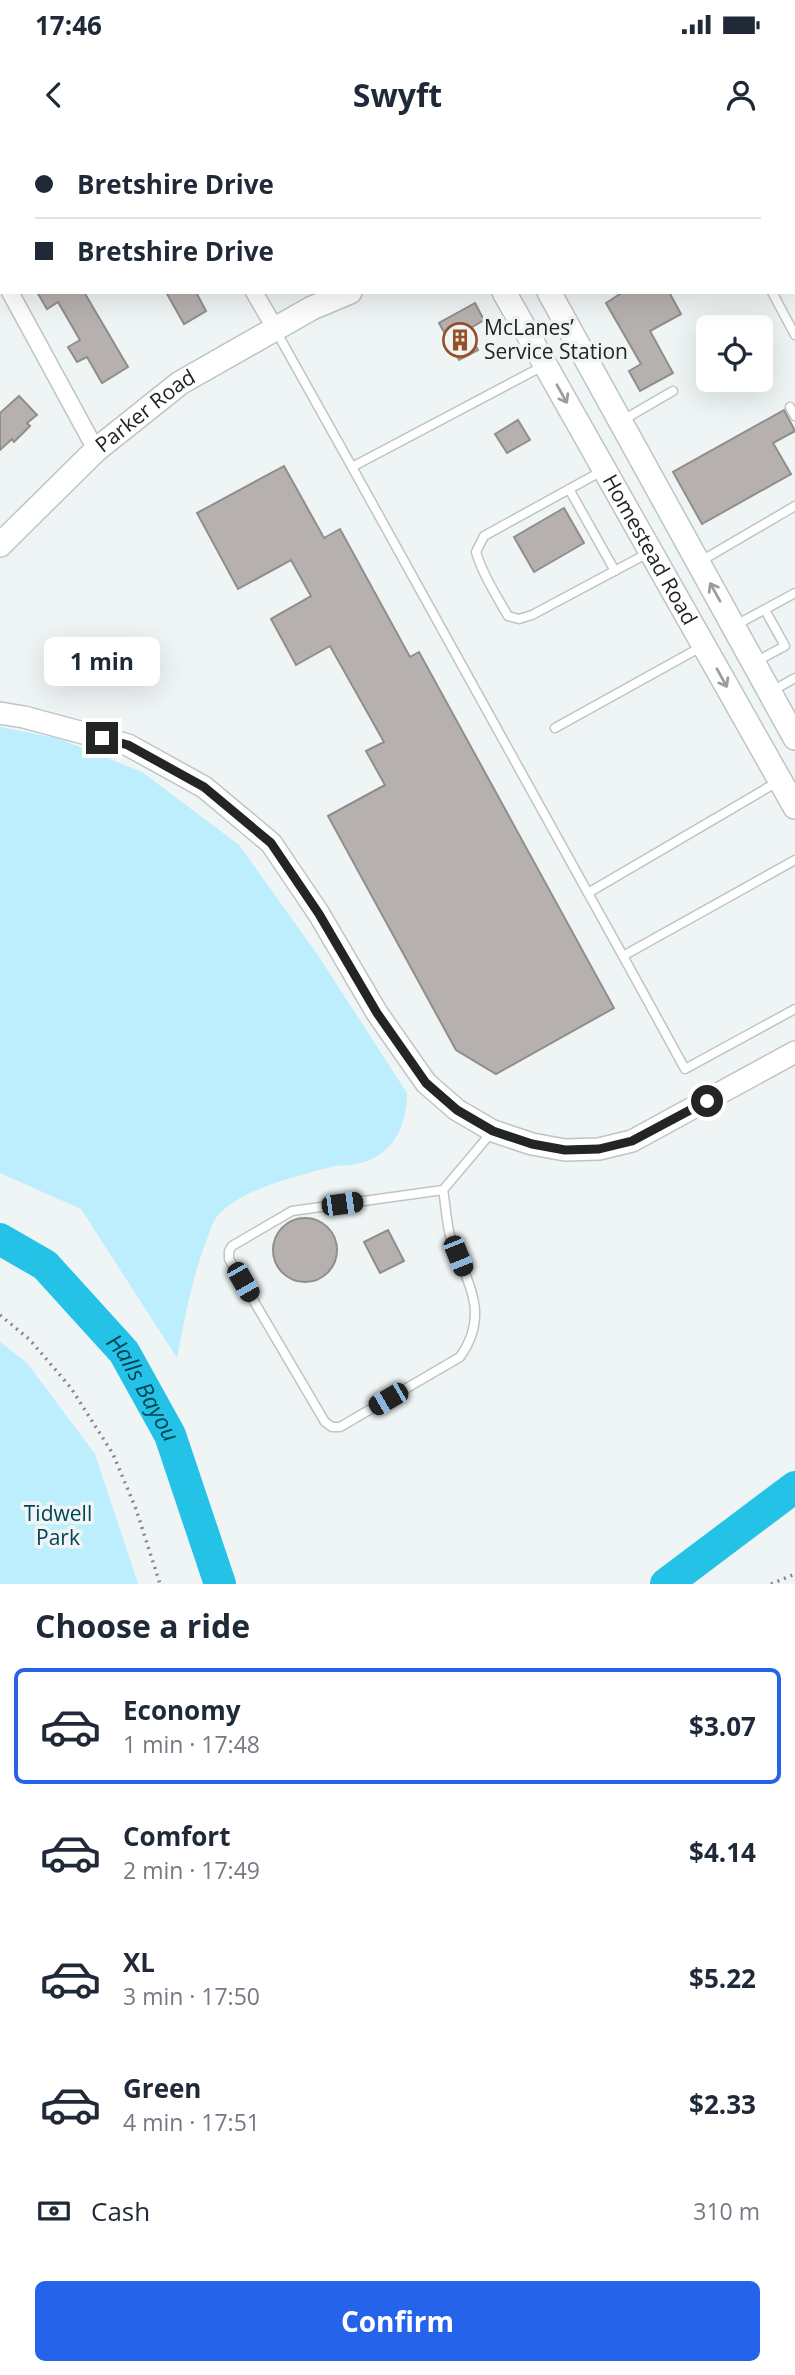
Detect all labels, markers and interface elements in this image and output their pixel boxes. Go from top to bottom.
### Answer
text: 17:46 [35,7,102,43]
text: Swyft [353,73,442,116]
icon: back [35,76,73,114]
icon: person [722,76,760,114]
text: Bretshire Drive [77,166,274,202]
text: Bretshire Drive [77,233,274,269]
place label: McLanes’ Service Station [484,313,628,365]
map controls [696,315,773,392]
button: locate [696,315,773,392]
building icon: McLanes’ Service Station [441,321,479,359]
street label: Parker Road [89,362,200,458]
one-way arrow [555,384,569,404]
street label: Homestead Road [597,469,704,630]
one-way arrow [708,582,721,603]
callout: 1 min [44,636,160,686]
text: 1 min [70,645,134,677]
one-way arrow [716,667,729,688]
route end [86,722,118,754]
route start [691,1085,723,1117]
car [320,1191,365,1217]
car [441,1233,476,1279]
car [224,1259,263,1305]
water label: Halls Bayou [100,1326,188,1447]
car [365,1379,412,1419]
park label: Tidwell Park [24,1499,92,1551]
text: Choose a ride [35,1604,250,1647]
text: Economy [123,1692,241,1728]
icon: car [39,1695,102,1758]
text: $3.07 [689,1708,756,1744]
text: 1 min · 17:48 [123,1728,260,1760]
text: Comfort [123,1818,230,1854]
icon: car [39,1821,102,1884]
text: $4.14 [689,1834,756,1870]
text: 2 min · 17:49 [123,1854,260,1886]
text: XL [123,1944,155,1980]
icon: car [39,1947,102,2010]
text: $5.22 [689,1960,756,1996]
text: 3 min · 17:50 [123,1980,260,2012]
text: Green [123,2070,201,2106]
icon: car [39,2073,102,2136]
text: $2.33 [689,2086,756,2122]
text: 4 min · 17:51 [123,2106,260,2138]
icon: cash [35,2192,73,2230]
text: Cash [91,2193,150,2229]
text: 310 m [693,2195,760,2227]
button: Confirm [35,2281,760,2361]

